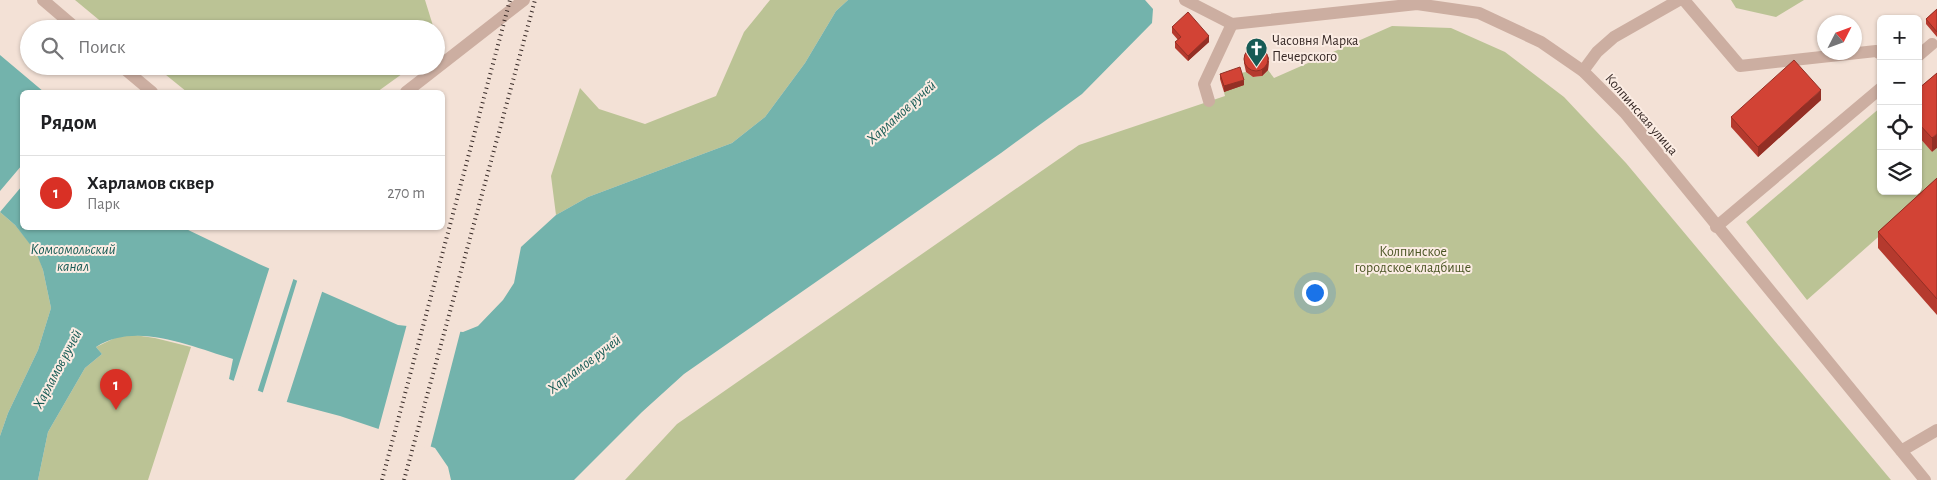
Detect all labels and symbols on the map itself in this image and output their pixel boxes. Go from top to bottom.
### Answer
north arrow [1817,15,1862,60]
place label: Часовня Марка Печерского [1272,34,1359,64]
church icon: Часовня Марка Печерского [1244,36,1268,67]
street label: Колпинская улица [1602,71,1681,159]
water label: Харламов ручей [864,78,939,147]
water label: Комсомольский канал [31,242,116,274]
park label: Колпинское городское кладбище [1355,245,1471,275]
your location [1302,280,1328,306]
water label: Харламов ручей [30,327,85,411]
water label: Харламов ручей [545,332,624,397]
pin: 1 [100,369,132,410]

